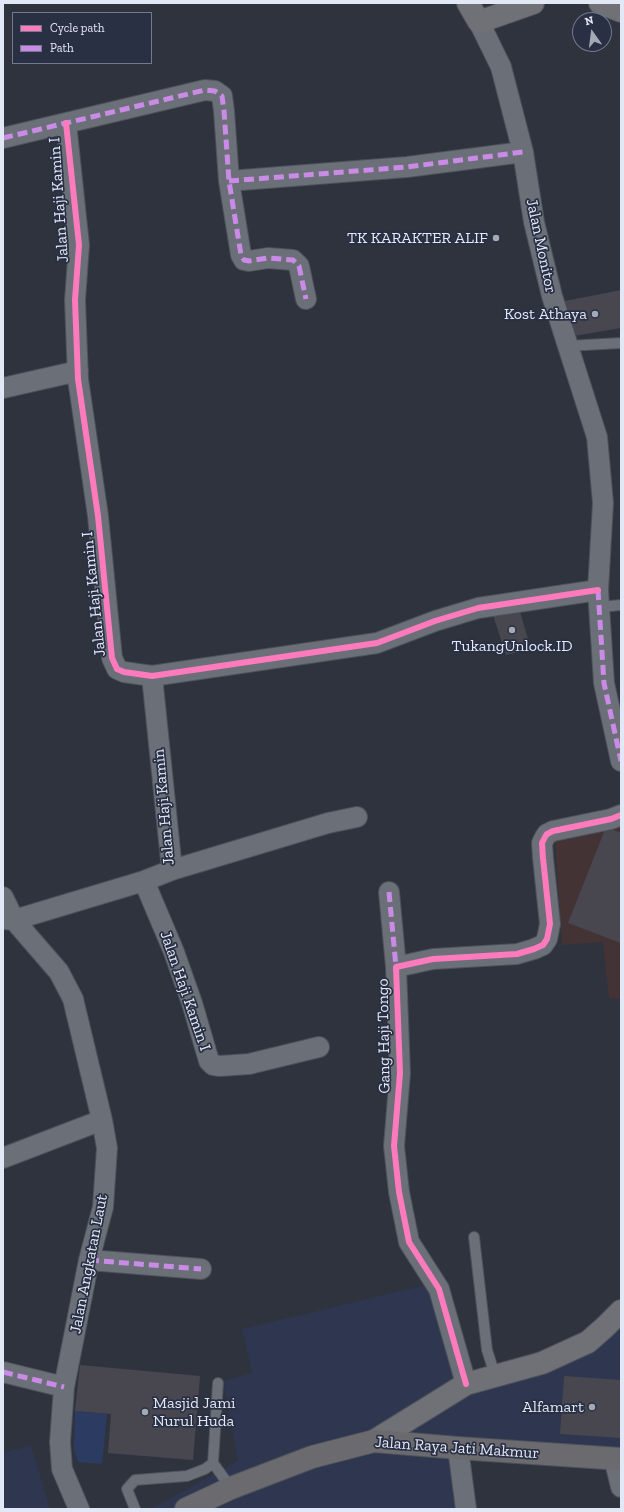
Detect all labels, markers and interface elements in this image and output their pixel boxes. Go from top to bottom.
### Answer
legend [12,12,152,64]
north arrow [572,12,612,52]
text: N [584,14,595,28]
text: Cycle path [50,21,104,35]
text: Path [50,41,74,55]
street label: Jalan Haji Kamin I [45,137,73,263]
street label: Jalan Monitor [522,197,560,295]
place label: TK KARAKTER ALIF [347,228,488,248]
marker: TK KARAKTER ALIF [491,233,501,243]
place label: Kost Athaya [504,304,587,324]
marker: Kost Athaya [590,309,600,319]
street label: Jalan Haji Kamin I [78,531,110,657]
marker: TukangUnlock.ID [507,625,517,635]
place label: TukangUnlock.ID [452,636,572,656]
street label: Jalan Haji Kamin [149,748,179,866]
street label: Jalan Haji Kamin I [156,929,214,1053]
street label: Gang Haji Tongo [373,978,395,1094]
street label: Jalan Angkatan Laut [66,1193,112,1335]
place label: Masjid Jami Nurul Huda [153,1393,235,1431]
place label: Alfamart [522,1397,584,1417]
marker: Alfamart [587,1402,597,1412]
marker: Masjid Jami Nurul Huda [140,1407,150,1417]
street label: Jalan Raya Jati Makmur [374,1433,540,1463]

